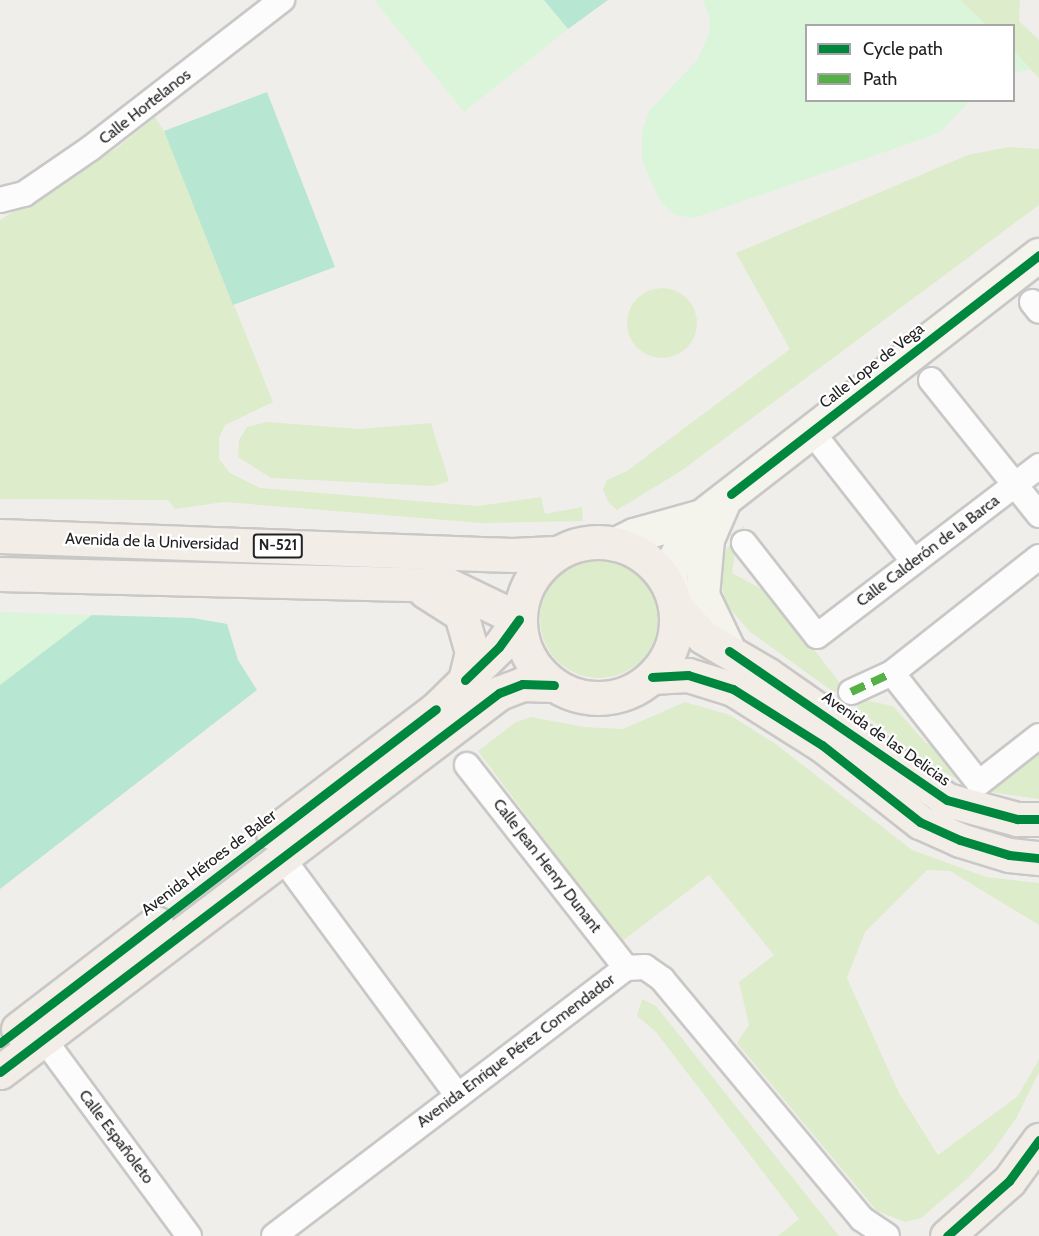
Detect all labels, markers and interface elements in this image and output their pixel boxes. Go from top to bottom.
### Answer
legend [805,24,1015,102]
text: Cycle path [863,38,943,60]
street label: Calle Hortelanos [95,65,195,149]
text: Path [863,68,897,90]
street label: Calle Lope de Vega [816,319,928,413]
street label: Calle Calderón de la Barca [853,491,1003,611]
street label: Avenida de la Universidad [65,529,239,555]
road number: N-521 [252,534,304,558]
street label: Avenida de las Delicias [818,688,954,790]
street label: Calle Jean Henry Dunant [489,795,605,937]
street label: Avenida Héroes de Baler [138,806,280,920]
street label: Avenida Enrique Pérez Comendador [413,970,619,1132]
street label: Calle Españoleto [74,1086,158,1188]

